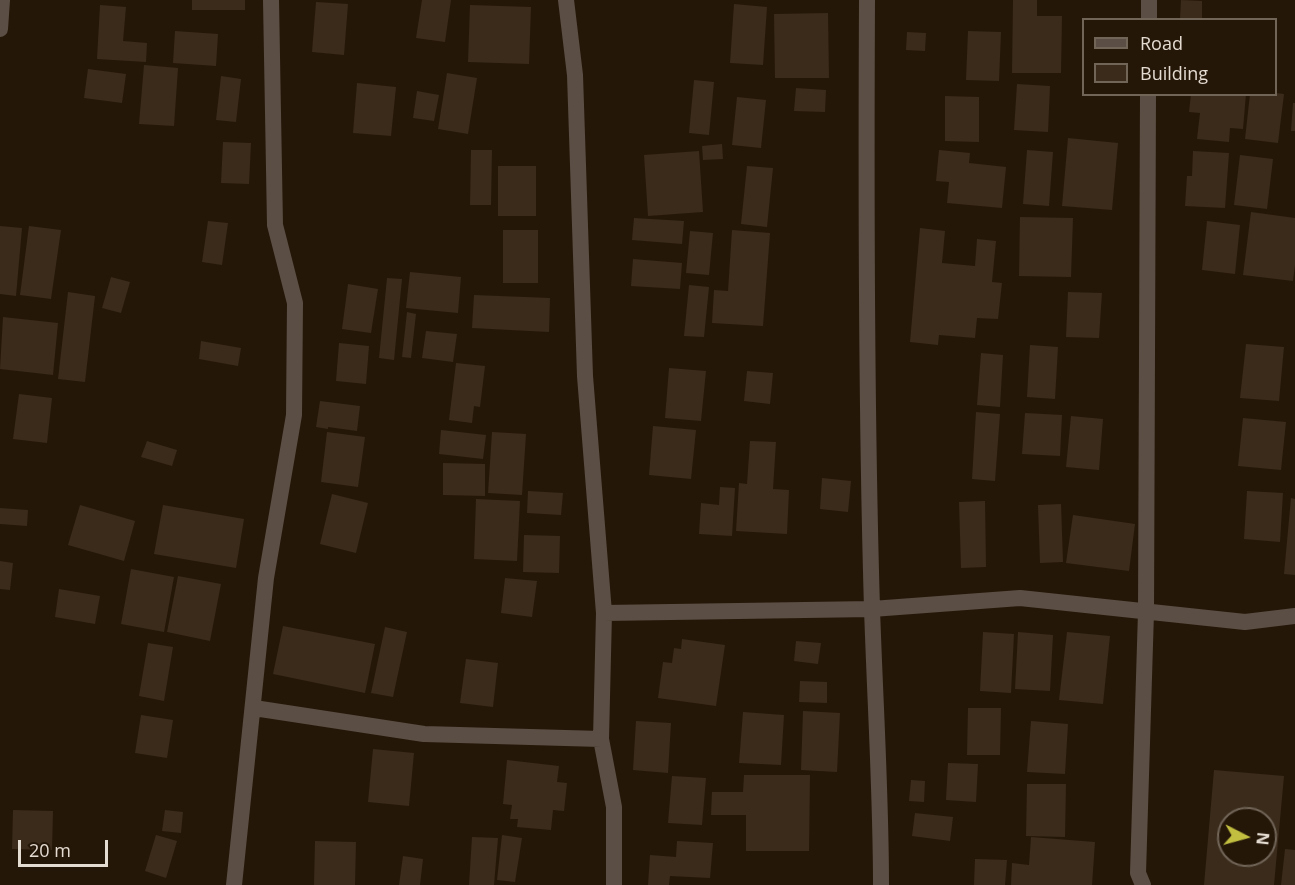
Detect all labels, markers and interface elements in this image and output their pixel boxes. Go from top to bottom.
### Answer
legend [1082,18,1277,96]
text: Road [1140,31,1183,55]
text: Building [1140,61,1208,85]
north arrow [1217,807,1277,867]
scale bar [21,828,111,866]
text: N [1251,831,1275,846]
text: 20 m [29,838,71,862]

